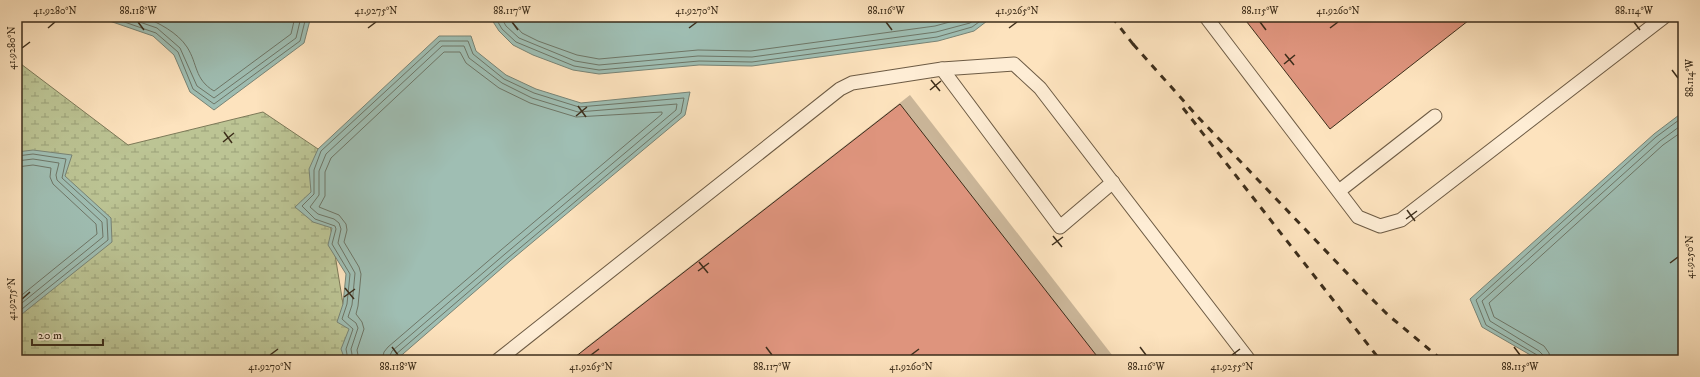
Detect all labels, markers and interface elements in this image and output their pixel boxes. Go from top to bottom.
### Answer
text: 41.9280°N [33,5,77,17]
text: 88.118°W [119,5,157,17]
text: 41.9275°N [354,5,398,17]
text: 88.117°W [493,5,532,17]
text: 41.9270°N [675,5,719,17]
text: 88.116°W [867,5,905,17]
text: 41.9265°N [995,5,1039,17]
text: 88.115°W [1242,5,1279,17]
text: 41.9260°N [1316,5,1360,17]
text: 88.114°W [1615,5,1654,17]
text: 41.9280°N [6,26,18,70]
text: 88.114°W [1684,58,1696,97]
text: 41.9250°N [1684,235,1696,279]
text: 41.9275°N [6,277,18,321]
scale bar [32,321,103,347]
text: 20 m [38,328,62,343]
text: 41.9270°N [248,361,292,373]
text: 88.118°W [379,361,417,373]
text: 41.9265°N [569,361,613,373]
text: 88.117°W [753,361,792,373]
text: 41.9260°N [889,361,933,373]
text: 88.116°W [1127,361,1165,373]
text: 41.9255°N [1211,361,1254,373]
text: 88.115°W [1502,361,1539,373]

